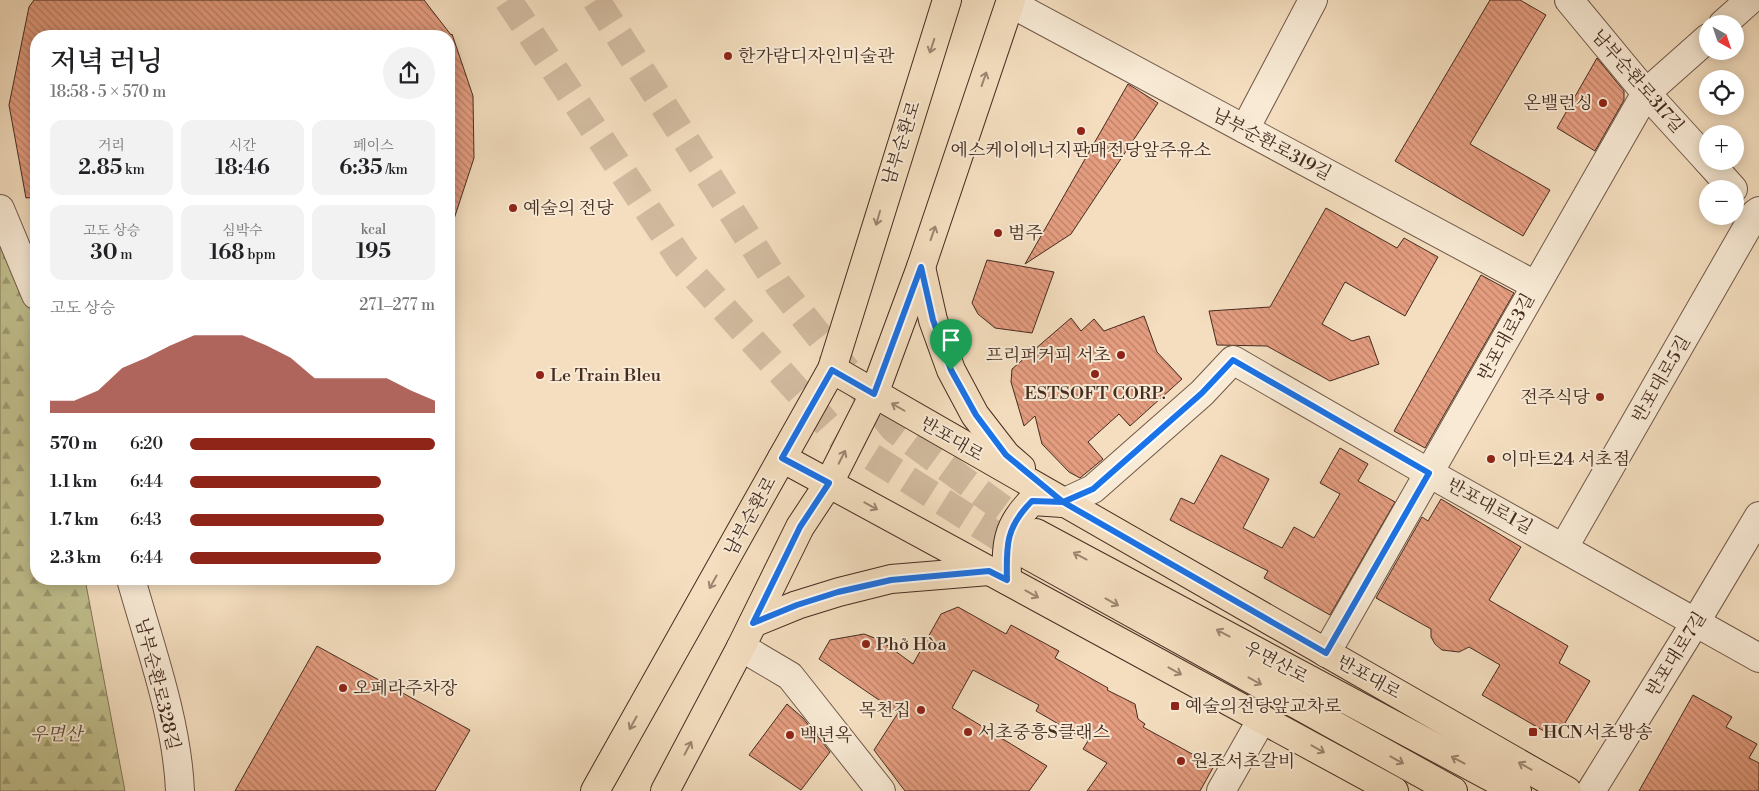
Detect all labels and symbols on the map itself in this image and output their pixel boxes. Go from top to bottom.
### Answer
north arrow [1699,15,1744,60]
street label: 남부순환로317길 [1586,25,1689,138]
one-way arrow [927,38,936,54]
place label: 한가람디자인미술관 [738,45,895,68]
marker: 한가람디자인미술관 [722,50,734,62]
one-way arrow [980,71,990,87]
place label: 온밸런싱 [1523,92,1593,115]
marker: 온밸런싱 [1597,97,1609,109]
street label: 남부순환로 [877,98,926,188]
street label: 남부순환로319길 [1208,103,1335,186]
marker: 에스케이에너지판매전당앞주유소 [1075,125,1087,137]
place label: 에스케이에너지판매전당앞주유소 [951,139,1211,162]
place label: 예술의 전당 [523,197,614,220]
marker: 예술의 전당 [507,202,519,214]
one-way arrow [872,210,882,226]
place label: 범주 [1008,222,1043,245]
one-way arrow [928,225,938,241]
marker: 범주 [992,227,1004,239]
street label: 반포대로3길 [1473,289,1540,385]
pin [930,319,972,370]
street label: 반포대로5길 [1627,332,1696,427]
place label: 프리퍼커피 서초 [986,344,1111,367]
marker: 프리퍼커피 서초 [1115,349,1127,361]
place label: Le Train Bleu [550,364,662,387]
marker: ESTSOFT CORP. [1089,368,1101,380]
marker: Le Train Bleu [534,369,546,381]
place label: ESTSOFT CORP. [1024,382,1166,405]
place label: 전주식당 [1520,386,1591,409]
marker: 전주식당 [1594,391,1606,403]
one-way arrow [891,402,906,412]
street label: 반포대로 [916,412,988,467]
place label: 이마트24 서초점 [1501,448,1630,471]
one-way arrow [838,450,847,465]
marker: 이마트24 서초점 [1485,453,1497,465]
street label: 남부순환로 [719,473,782,560]
street label: 반포대로1길 [1443,473,1537,539]
one-way arrow [863,502,878,511]
one-way arrow [1072,551,1087,561]
one-way arrow [708,574,718,588]
one-way arrow [1024,590,1039,599]
one-way arrow [1105,598,1119,608]
street label: 반포대로7길 [1641,607,1712,701]
street label: 남부순환로328길 [130,616,185,753]
one-way arrow [1215,628,1230,638]
place label: Phở Hòa [876,633,947,656]
street label: 우면산로 [1240,636,1312,689]
marker: Phở Hòa [860,638,872,650]
street label: 반포대로 [1333,651,1405,704]
one-way arrow [1167,667,1182,677]
one-way arrow [1247,676,1262,686]
place label: 오페라주차장 [353,677,458,700]
marker: 오페라주차장 [337,682,349,694]
place label: 예술의전당앞교차로 [1185,695,1342,718]
place label: 목천집 [859,699,911,722]
marker: 예술의전당앞교차로 [1169,700,1181,712]
marker: 목천집 [915,704,927,716]
one-way arrow [628,716,638,730]
place label: 서초중흥S클래스 [978,721,1111,744]
place label: HCN서초방송 [1543,721,1653,744]
park label: 우면산 [30,723,85,746]
place label: 백년옥 [800,724,853,747]
marker: 서초중흥S클래스 [962,726,974,738]
marker: HCN서초방송 [1527,726,1539,738]
marker: 백년옥 [784,729,796,741]
one-way arrow [684,741,693,756]
one-way arrow [1310,744,1325,754]
place label: 원조서초갈비 [1191,750,1295,773]
marker: 원조서초갈비 [1175,755,1187,767]
one-way arrow [1389,755,1404,765]
one-way arrow [1451,755,1466,765]
one-way arrow [1518,761,1533,771]

